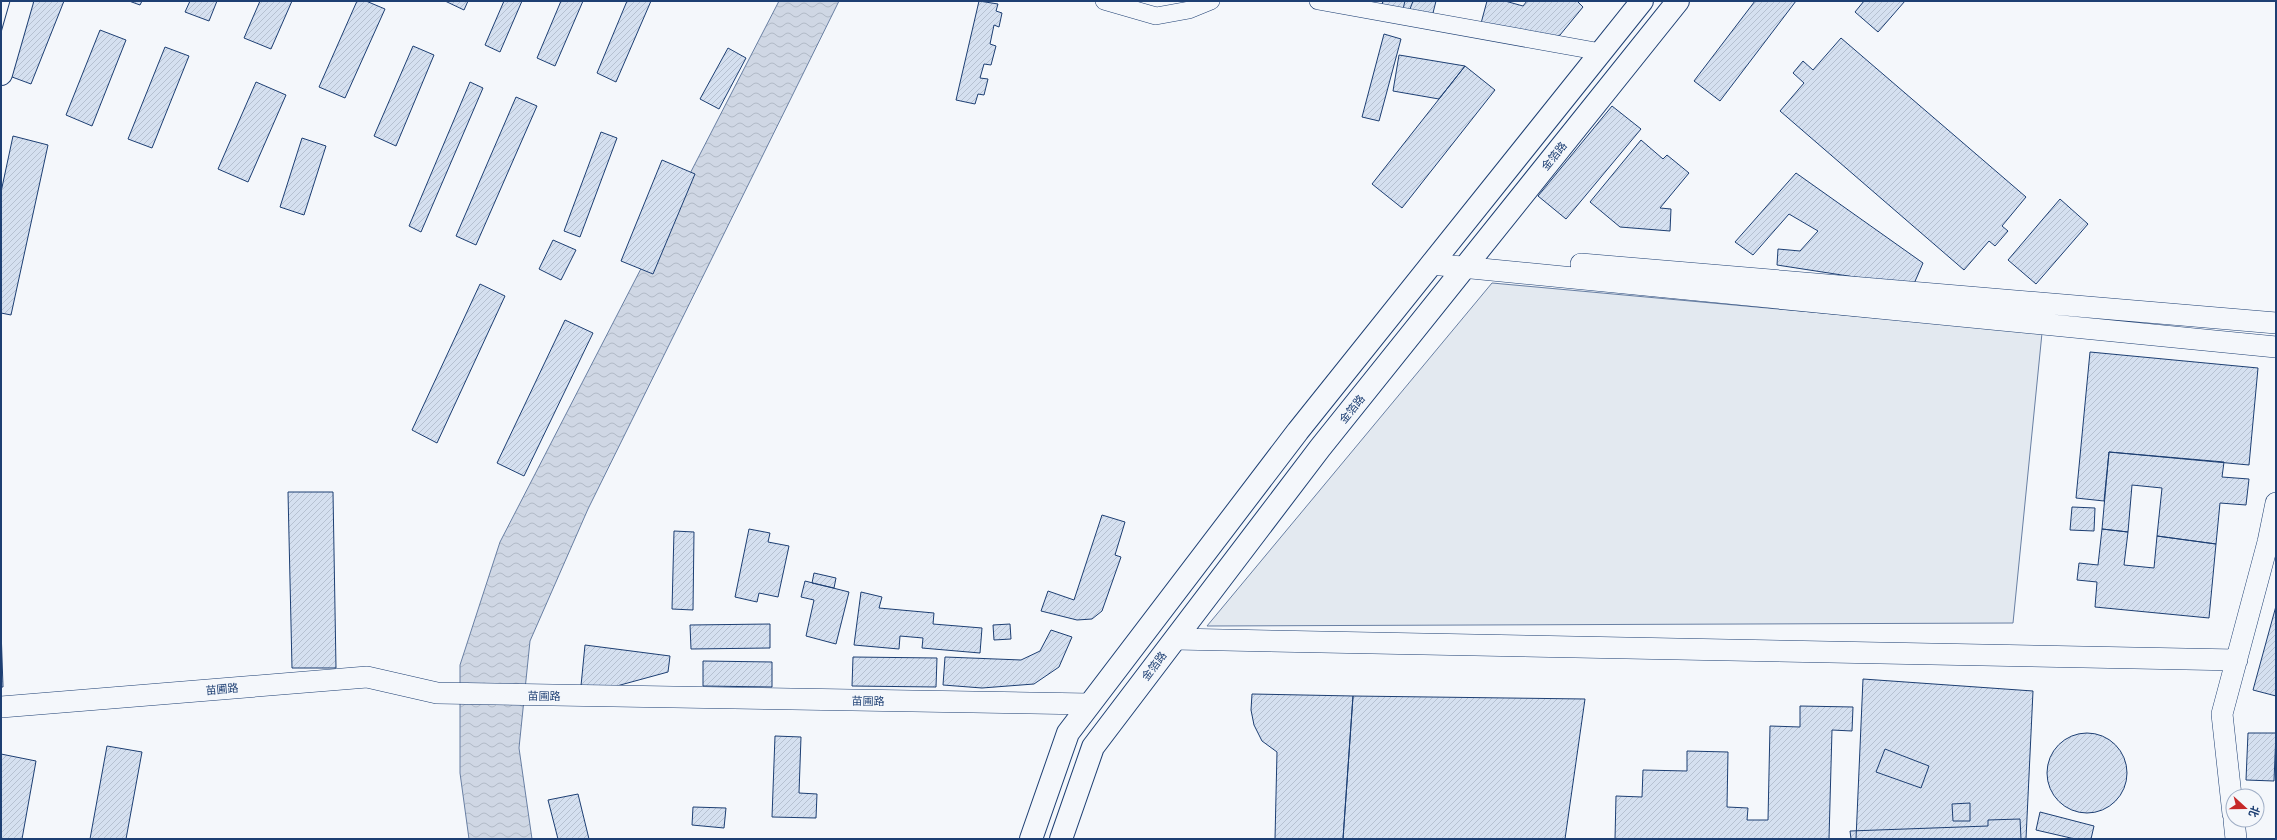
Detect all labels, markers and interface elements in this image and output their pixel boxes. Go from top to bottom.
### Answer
street label: 金箔路 [1538,139,1570,173]
street label: 金箔路 [1336,392,1368,426]
street label: 金箔路 [1138,649,1170,683]
street label: 苗圃路 [205,681,239,697]
street label: 苗圃路 [527,689,561,703]
street label: 苗圃路 [851,694,885,708]
north arrow [2225,788,2265,828]
text: 北 [2246,804,2263,819]

